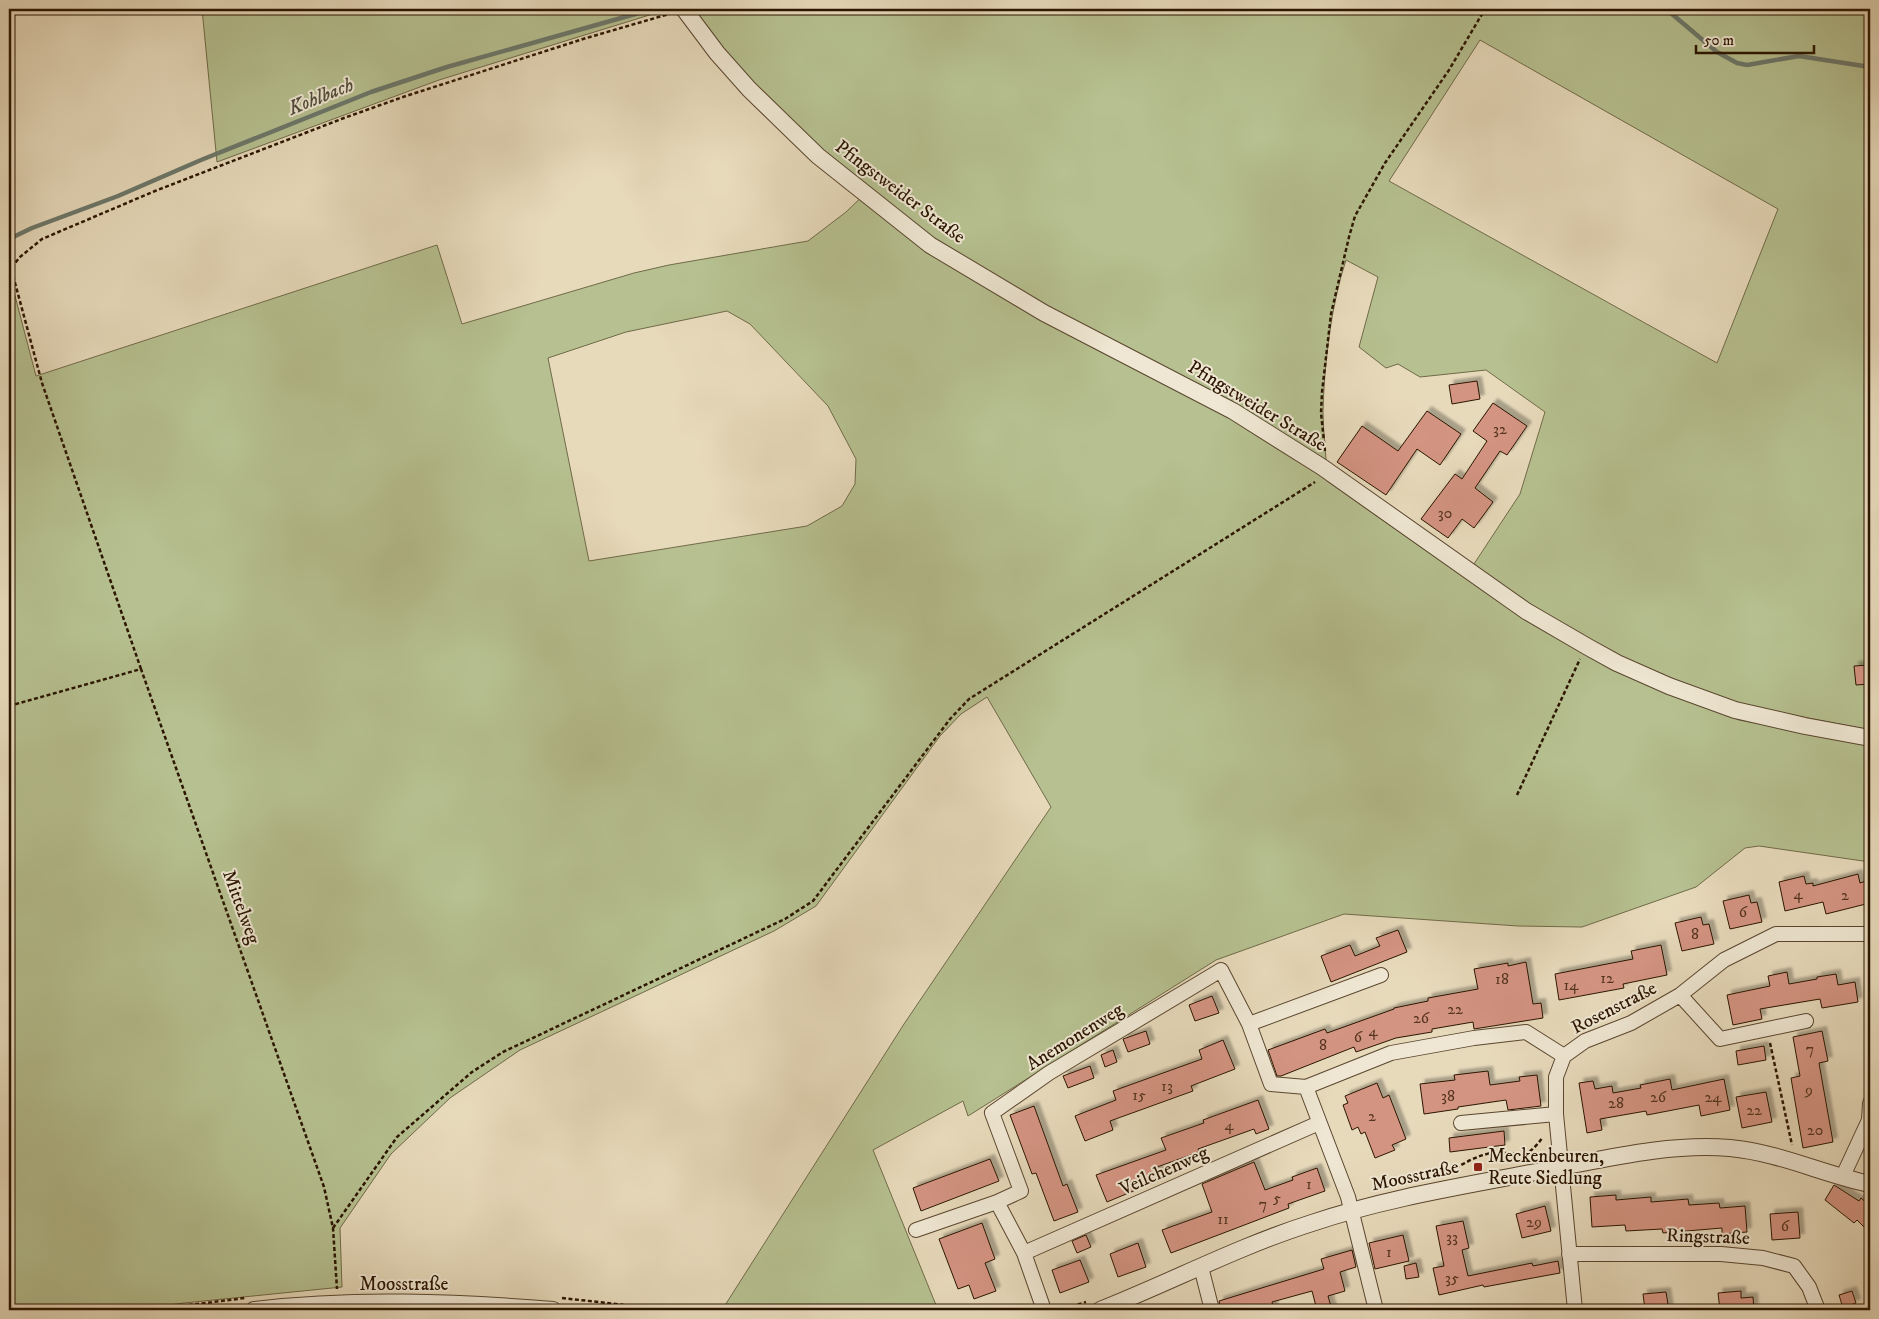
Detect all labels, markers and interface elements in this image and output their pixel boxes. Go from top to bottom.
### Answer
scale bar [1696,22,1814,54]
text: 50 m [1704,31,1734,50]
water label: Kohlbach [284,73,357,122]
street label: Pfingstweider Straße [830,135,970,249]
street label: Pfingstweider Straße [1184,356,1330,456]
house number: 32 [1493,419,1507,439]
house number: 30 [1438,503,1452,523]
street label: Mittelweg [217,867,265,948]
house number: 4 [1793,884,1803,904]
house number: 2 [1841,885,1849,905]
house number: 6 [1739,902,1748,922]
house number: 8 [1691,924,1699,944]
house number: 12 [1600,968,1614,988]
house number: 18 [1495,969,1509,989]
house number: 14 [1563,975,1579,995]
street label: Rosenstraße [1567,977,1661,1039]
street label: Anemonenweg [1022,998,1128,1076]
house number: 22 [1447,999,1463,1019]
house number: 26 [1413,1008,1430,1028]
house number: 4 [1368,1021,1378,1041]
house number: 6 [1354,1027,1363,1047]
house number: 8 [1319,1035,1327,1055]
house number: 7 [1806,1039,1814,1059]
house number: 13 [1161,1076,1173,1096]
house number: 9 [1804,1080,1813,1100]
house number: 15 [1132,1085,1146,1105]
house number: 38 [1441,1086,1455,1106]
house number: 26 [1650,1087,1667,1107]
house number: 24 [1704,1087,1722,1107]
house number: 28 [1608,1093,1624,1113]
house number: 22 [1746,1100,1762,1120]
house number: 2 [1368,1106,1376,1126]
house number: 4 [1224,1115,1234,1135]
house number: 20 [1807,1120,1823,1140]
street label: Veilchenweg [1115,1141,1213,1201]
place label: Meckenbeuren, Reute Siedlung [1488,1145,1604,1190]
street label: Moosstraße [1369,1155,1461,1196]
marker: Meckenbeuren, Reute Siedlung [1472,1161,1484,1173]
house number: 1 [1306,1174,1312,1194]
house number: 5 [1273,1188,1281,1208]
house number: 7 [1259,1194,1267,1214]
house number: 11 [1217,1209,1229,1229]
house number: 29 [1526,1212,1542,1232]
house number: 6 [1781,1216,1790,1236]
street label: Ringstraße [1666,1224,1750,1250]
house number: 33 [1446,1227,1458,1247]
house number: 1 [1386,1242,1392,1262]
house number: 35 [1445,1268,1459,1288]
street label: Moosstraße [360,1273,449,1296]

